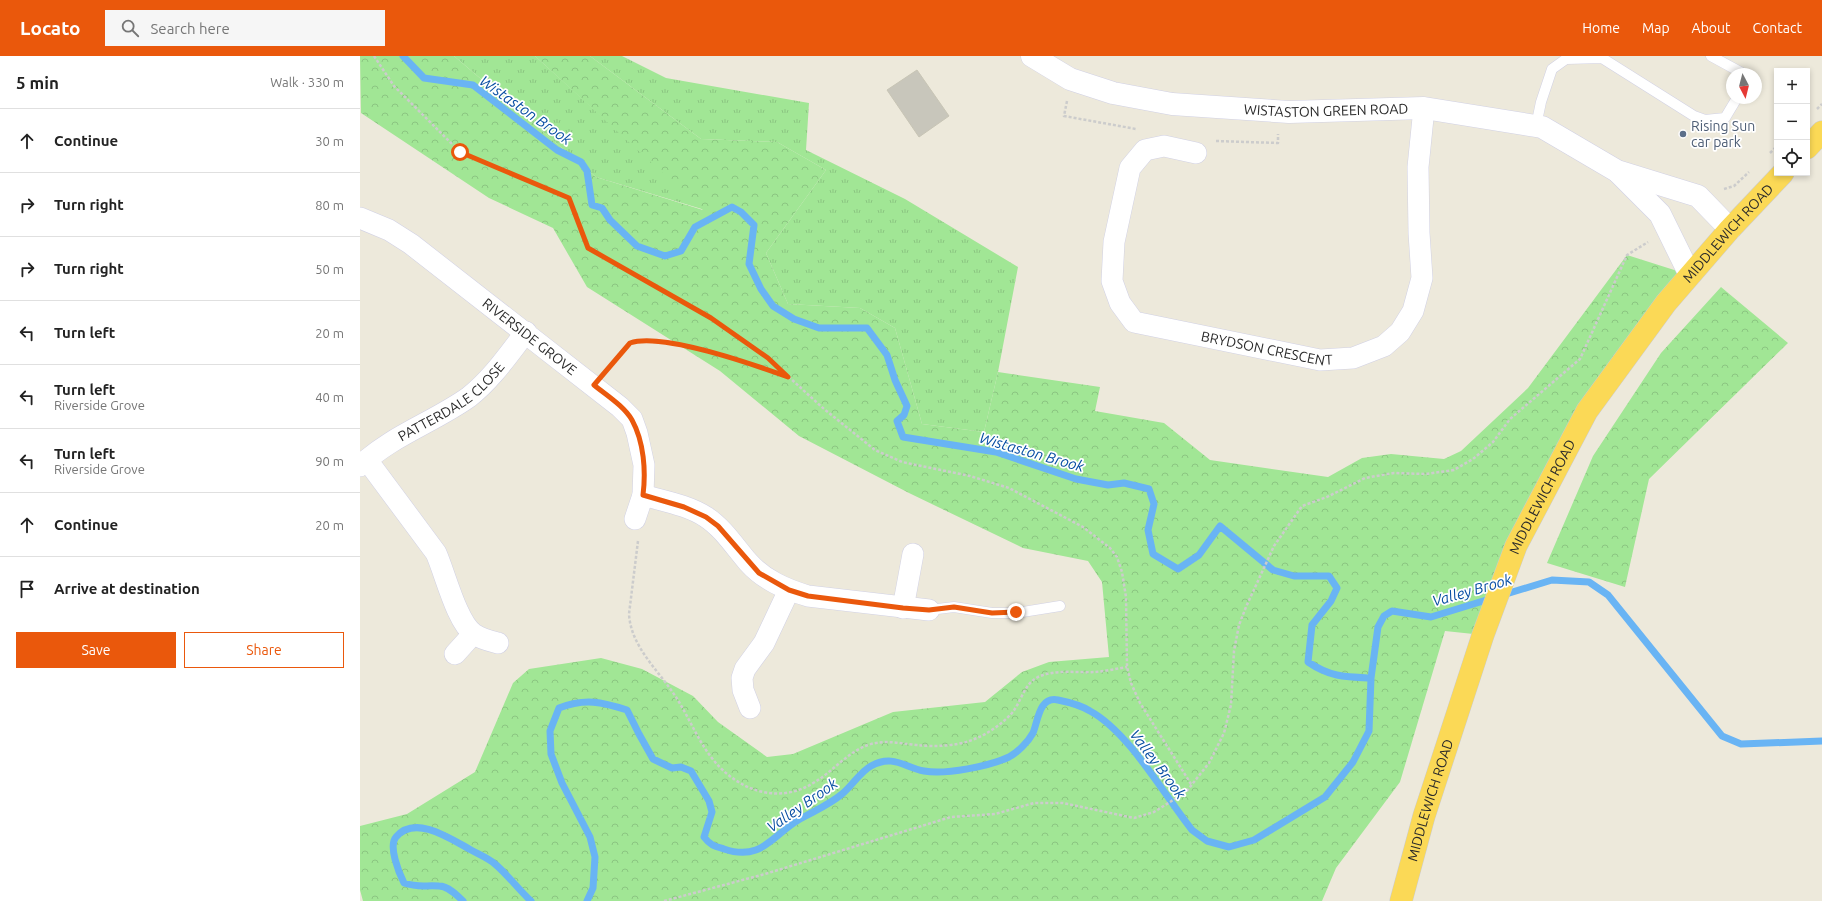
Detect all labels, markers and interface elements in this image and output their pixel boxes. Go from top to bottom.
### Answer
search box [105,10,385,46]
text: Locato [20,17,81,39]
icon: search [119,17,141,39]
text: Search here [151,20,230,37]
text: Home [1582,20,1620,36]
text: Map [1642,20,1670,36]
text: About [1692,20,1731,36]
text: Contact [1753,20,1802,36]
north arrow [1726,68,1762,104]
map controls [1774,68,1810,176]
button: + [1774,68,1810,104]
water label: Wistaston Brook [477,72,575,148]
text: 5 min [16,73,59,92]
text: Walk · 330 m [270,75,344,89]
street label: WISTASTON GREEN ROAD [1243,100,1409,120]
button: − [1774,104,1810,140]
place label: Rising Sun car park [1691,118,1755,150]
marker: Rising Sun car park [1678,129,1688,139]
icon: ahead [16,130,38,152]
text: Continue [54,132,118,149]
text: 30 m [315,134,344,148]
button: locate [1774,140,1810,176]
route start [451,143,469,161]
street label: MIDDLEWICH ROAD [1679,181,1776,286]
icon: right [16,194,38,216]
text: Turn right [54,196,124,213]
text: 80 m [315,198,344,212]
icon: right [16,258,38,280]
text: Turn right [54,260,124,277]
text: 50 m [315,262,344,276]
street label: RIVERSIDE GROVE [479,295,580,378]
icon: left [16,322,38,344]
text: Turn left [54,324,115,341]
text: 20 m [315,326,344,340]
street label: BRYDSON CRESCENT [1200,328,1333,369]
street label: PATTERDALE CLOSE [395,359,508,444]
text: Turn left [54,381,115,398]
icon: left [16,386,38,408]
text: 40 m [315,390,344,404]
text: Riverside Grove [54,398,145,412]
water label: Wistaston Brook [978,429,1087,475]
street label: MIDDLEWICH ROAD [1506,437,1579,556]
text: Turn left [54,445,115,462]
icon: left [16,450,38,472]
text: 90 m [315,454,344,468]
text: Riverside Grove [54,462,145,476]
icon: ahead [16,514,38,536]
text: Continue [54,516,118,533]
text: 20 m [315,518,344,532]
water label: Valley Brook [1430,570,1514,609]
icon: arrive [16,578,38,600]
text: Arrive at destination [54,580,200,597]
route end [1007,603,1025,621]
button: Save [16,632,176,668]
button: Share [184,632,344,668]
water label: Valley Brook [1127,726,1190,802]
street label: MIDDLEWICH ROAD [1404,737,1457,863]
water label: Valley Brook [763,774,841,836]

